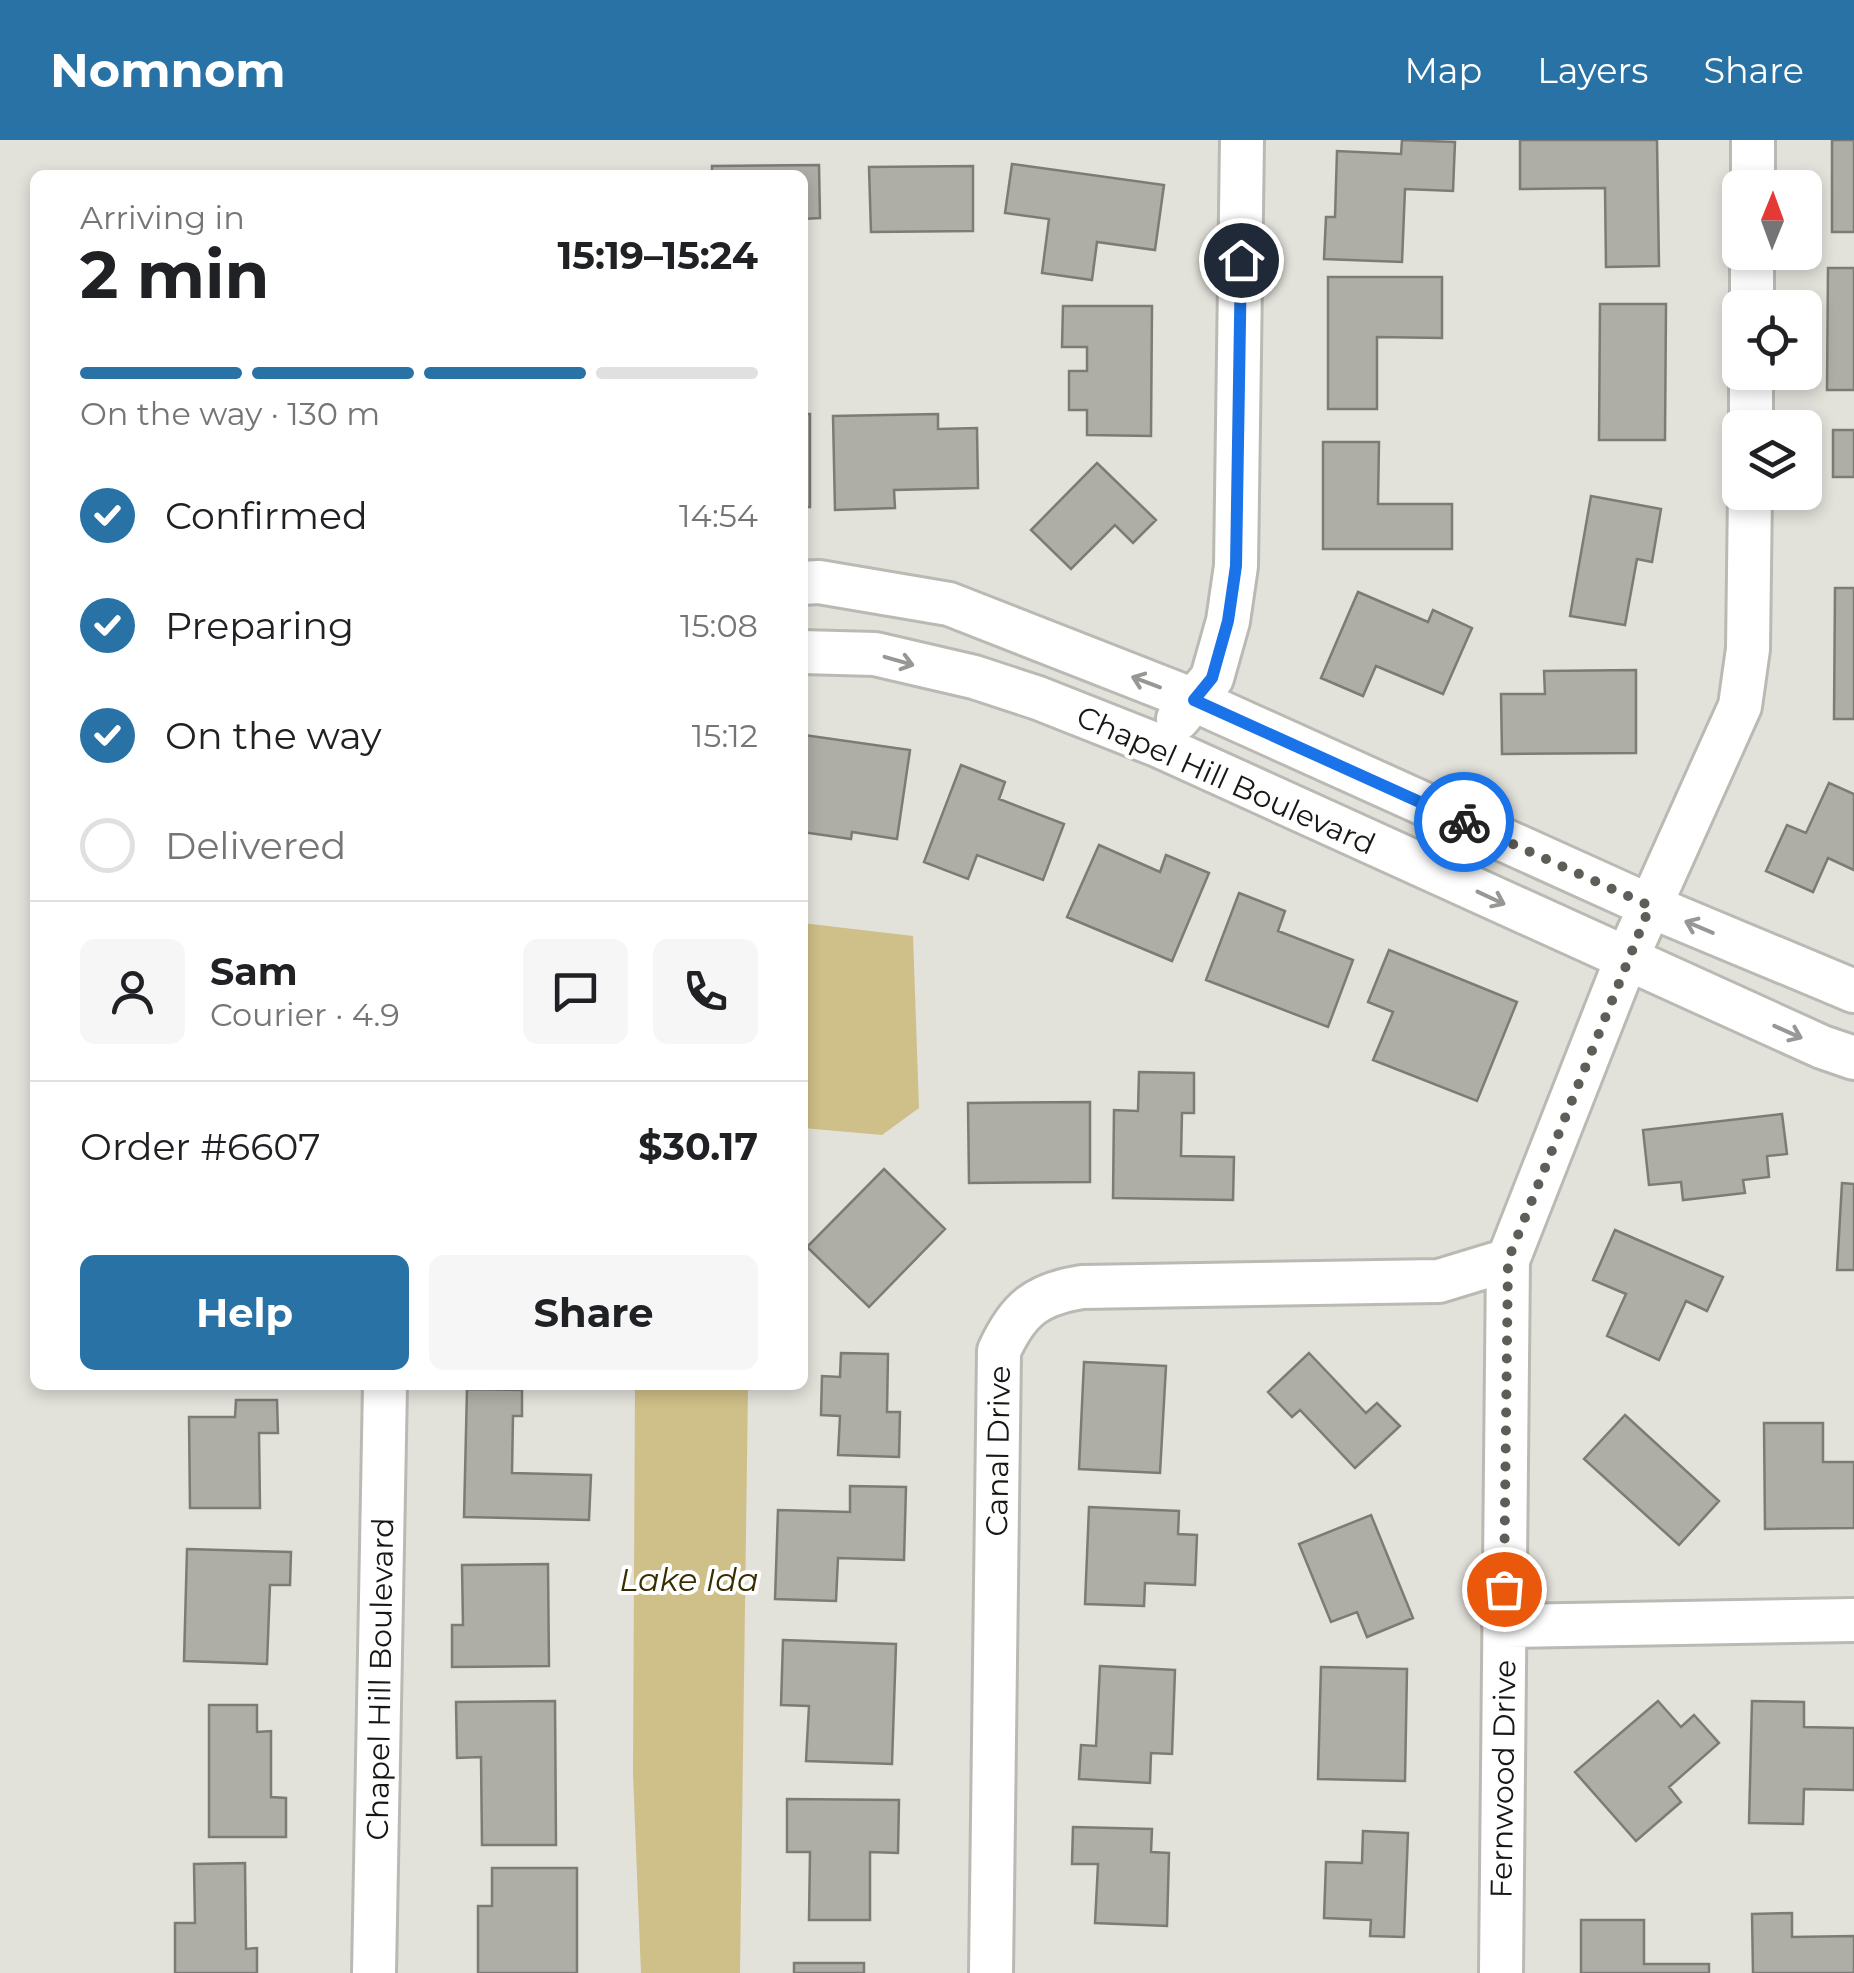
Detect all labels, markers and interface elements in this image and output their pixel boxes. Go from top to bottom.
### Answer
text: Nomnom [50,41,286,99]
text: Map [1404,49,1482,92]
text: Layers [1537,49,1648,92]
text: Share [1703,49,1804,92]
north arrow [1722,170,1822,270]
map controls [1722,170,1822,510]
text: Arriving in [80,198,245,237]
pin [1199,218,1284,303]
text: 15:19–15:24 [557,232,758,279]
icon: home [1214,233,1269,288]
text: 2 min [80,235,269,314]
button: locate [1722,290,1822,390]
text: On the way · 130 m [80,394,380,433]
button: layers [1722,410,1822,510]
icon: check [80,488,135,543]
text: Confirmed [165,492,368,539]
text: 14:54 [679,496,758,535]
icon: check [80,598,135,653]
text: Preparing [165,602,354,649]
text: 15:08 [680,606,758,645]
one-way arrow [883,653,914,671]
one-way arrow [1131,671,1162,689]
street label: Chapel Hill Boulevard [1071,697,1381,863]
icon: check [80,708,135,763]
text: On the way [165,712,382,759]
text: 15:12 [692,716,758,755]
courier [1414,772,1514,872]
icon: bike [1437,795,1492,850]
text: Delivered [165,822,346,869]
one-way arrow [1475,890,1505,909]
one-way arrow [1684,916,1715,934]
button: person [80,939,185,1044]
button: chat [523,939,628,1044]
button: phone [653,939,758,1044]
text: Sam [210,948,298,995]
text: Courier · 4.9 [210,995,400,1034]
one-way arrow [1772,1024,1803,1042]
text: Order #6607 [80,1123,321,1170]
text: $30.17 [638,1123,758,1170]
button: Help [80,1255,409,1370]
button: Share [429,1255,758,1370]
street label: Canal Drive [978,1365,1018,1537]
street label: Chapel Hill Boulevard [359,1517,401,1841]
pin [1462,1547,1547,1632]
water label: Lake Ida [619,1560,759,1599]
icon: bag [1477,1562,1532,1617]
street label: Fernwood Drive [1482,1659,1524,1899]

